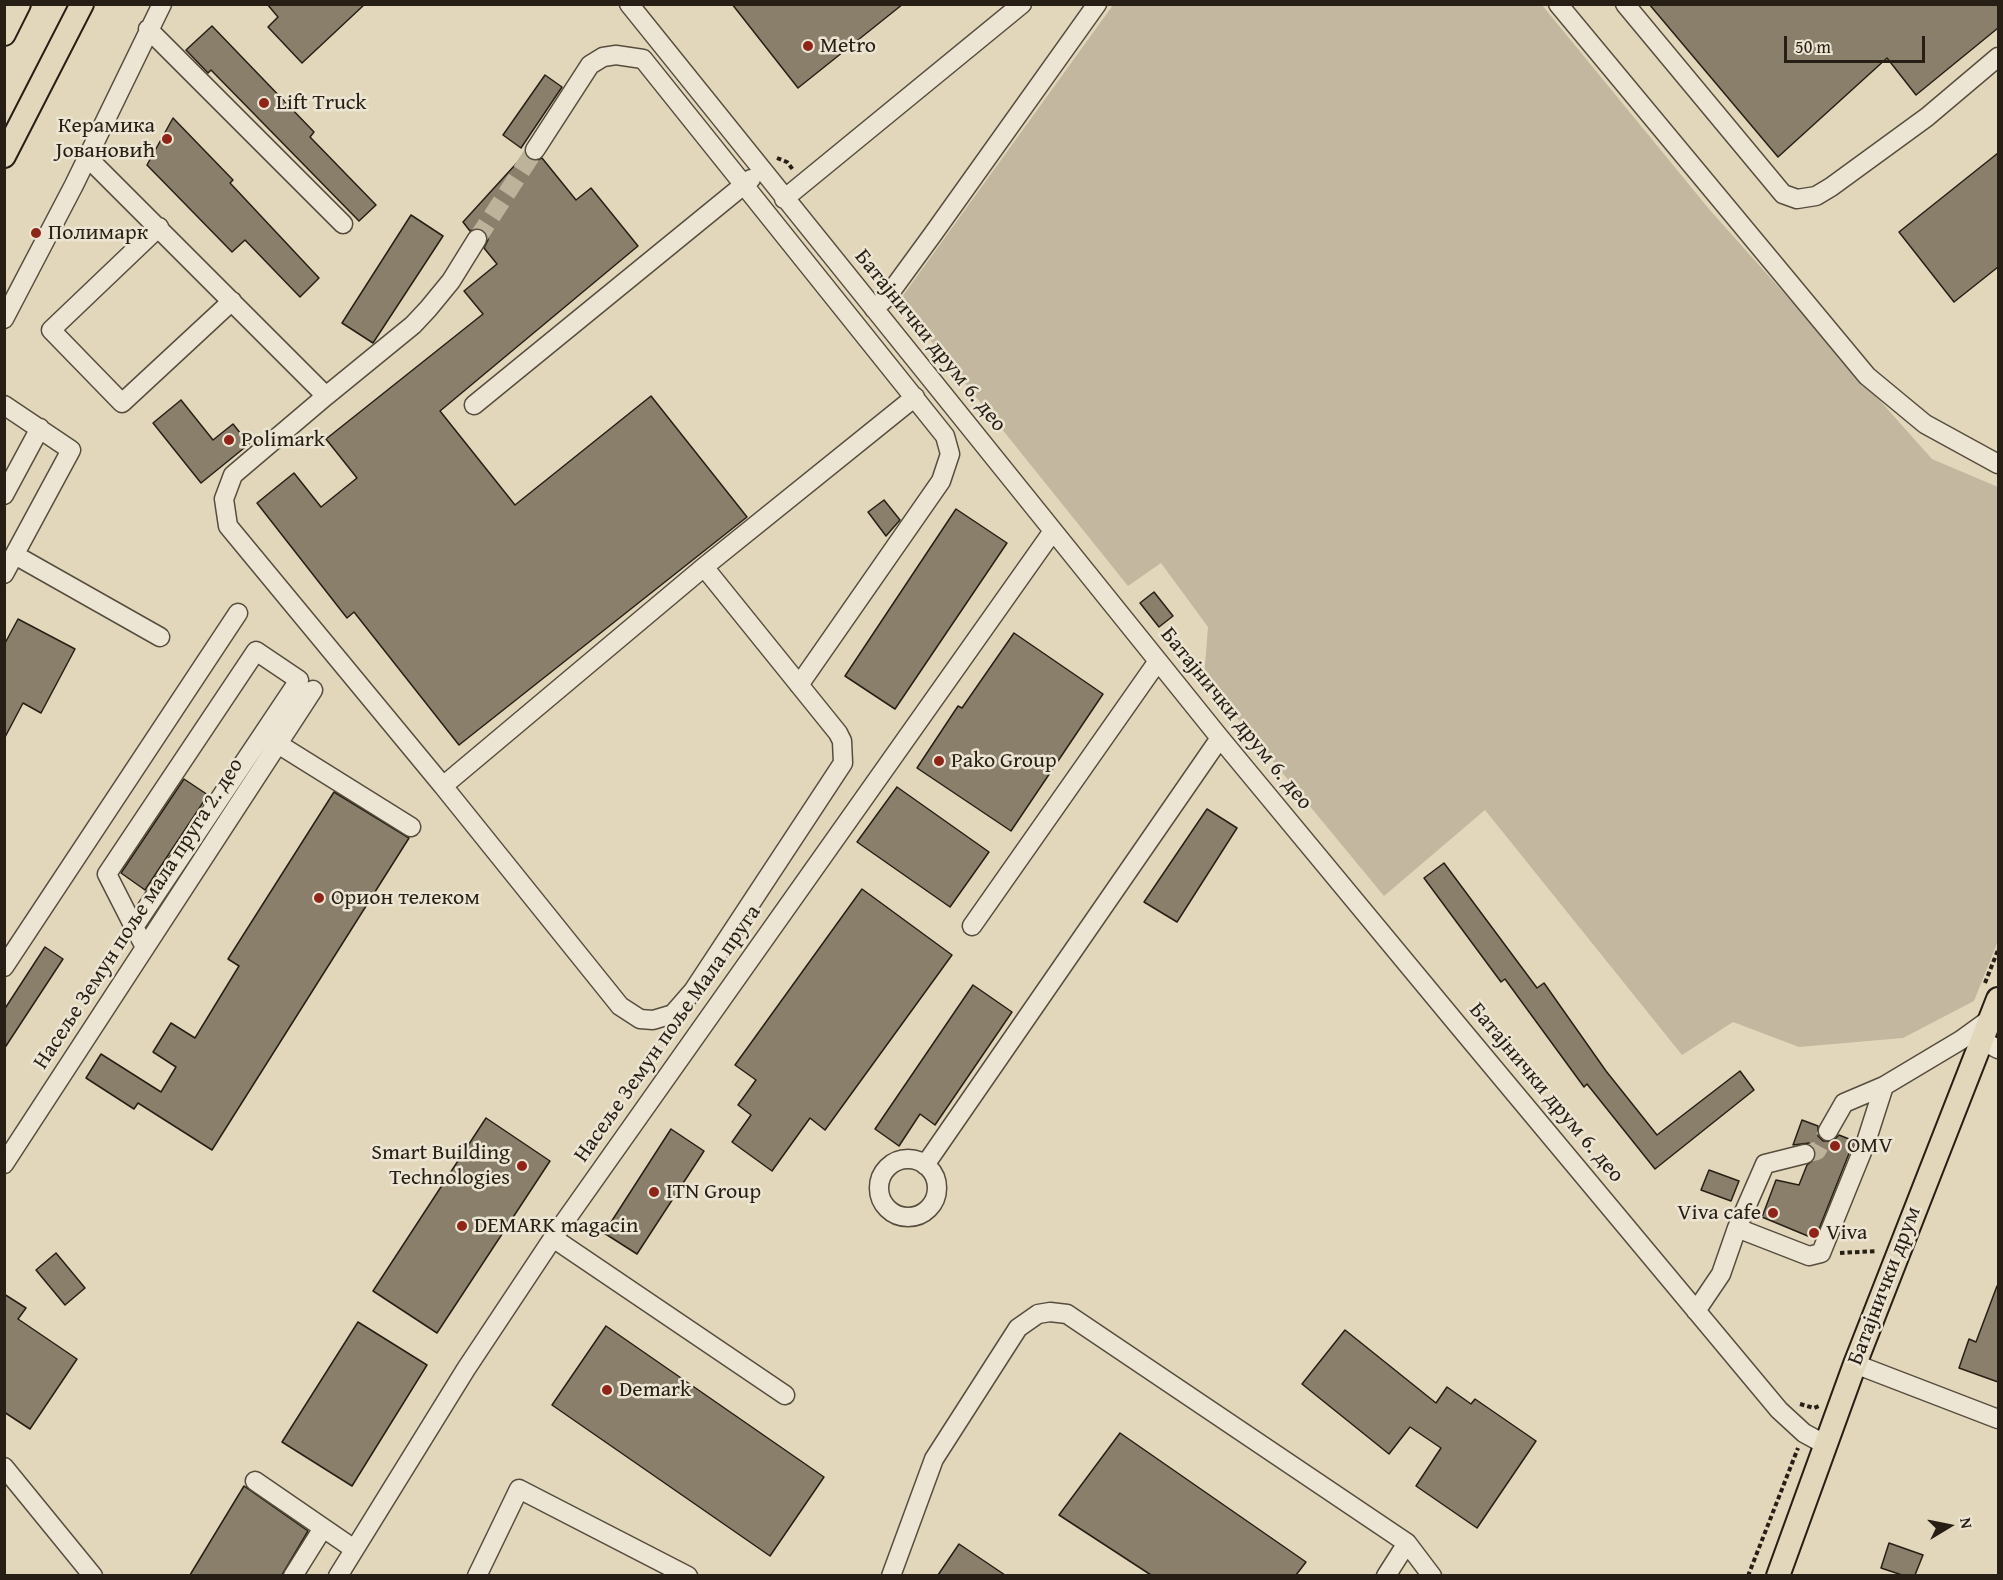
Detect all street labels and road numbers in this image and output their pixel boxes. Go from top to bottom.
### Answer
street label: Батајнички друм 6. део [848,245,1012,437]
street label: Батајнички друм 6. део [1154,623,1318,815]
street label: Насеље Земун поље мала пруга 2. део [28,753,250,1075]
street label: Насеље Земун поље Мала пруга [569,900,767,1168]
street label: Батајнички друм 6. део [1463,998,1629,1188]
street label: Батајнички друм [1843,1203,1927,1369]

